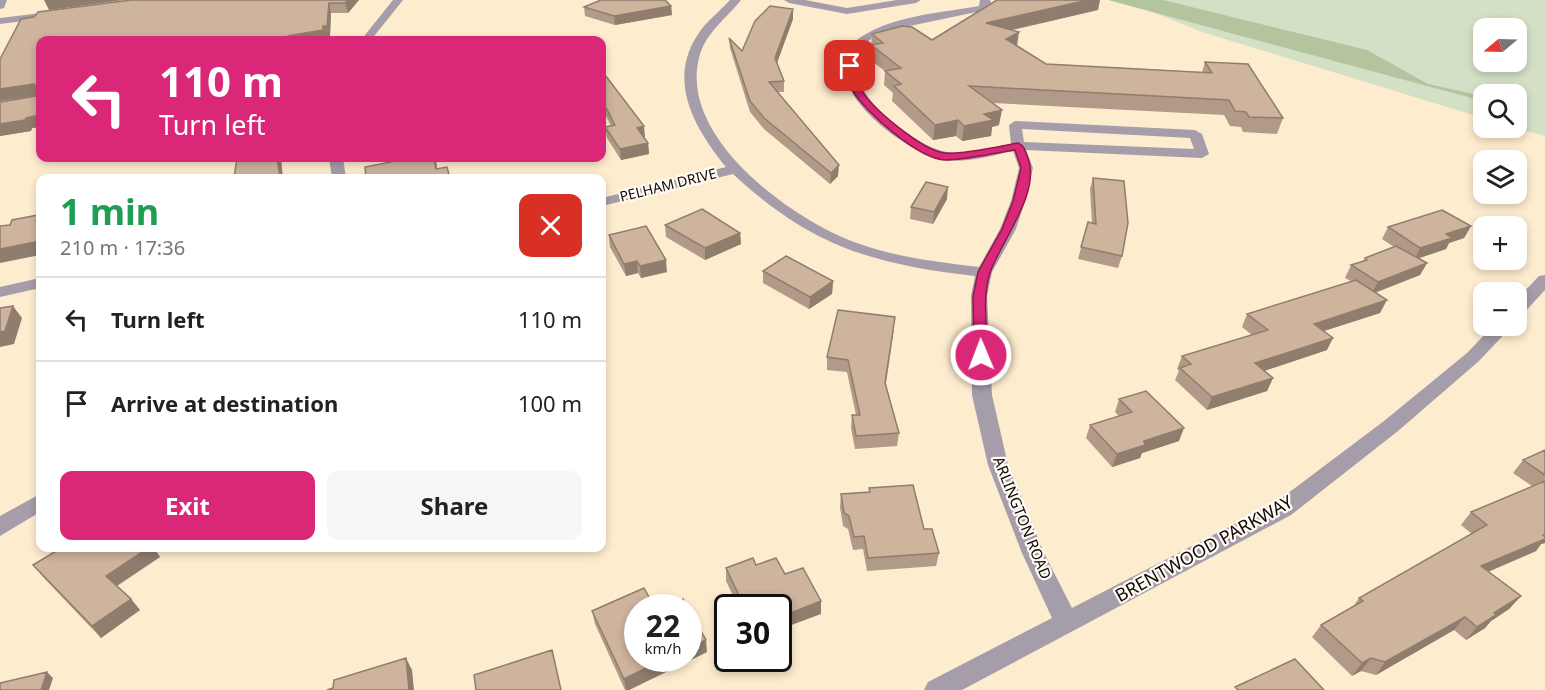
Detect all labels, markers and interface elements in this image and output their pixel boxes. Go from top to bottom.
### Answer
north arrow [1473,18,1527,72]
map controls [1473,18,1527,336]
pin [824,40,875,91]
icon: arrive [833,49,866,82]
text: 110 m [159,52,283,109]
icon: left [60,60,138,138]
button: search [1473,84,1527,138]
text: Turn left [159,106,265,143]
button: layers [1473,150,1527,204]
street label: PELHAM DRIVE [617,163,718,206]
text: 1 min [60,187,159,236]
button: close [519,194,582,257]
button: + [1473,216,1527,270]
text: 210 m · 17:36 [60,234,185,261]
button: − [1473,282,1527,336]
icon: left [60,303,93,336]
text: Turn left [111,304,205,334]
text: 110 m [518,304,582,334]
position arrow [949,323,1013,387]
icon: arrive [60,387,93,420]
text: Arrive at destination [111,388,338,418]
text: 100 m [518,388,582,418]
street label: ARLINGTON ROAD [989,453,1057,582]
button: Exit [60,471,315,540]
button: Share [327,471,582,540]
street label: BRENTWOOD PARKWAY [1110,489,1297,607]
speed limit sign: 30 [714,594,792,672]
text: 22 [646,605,680,646]
text: km/h [645,638,681,658]

